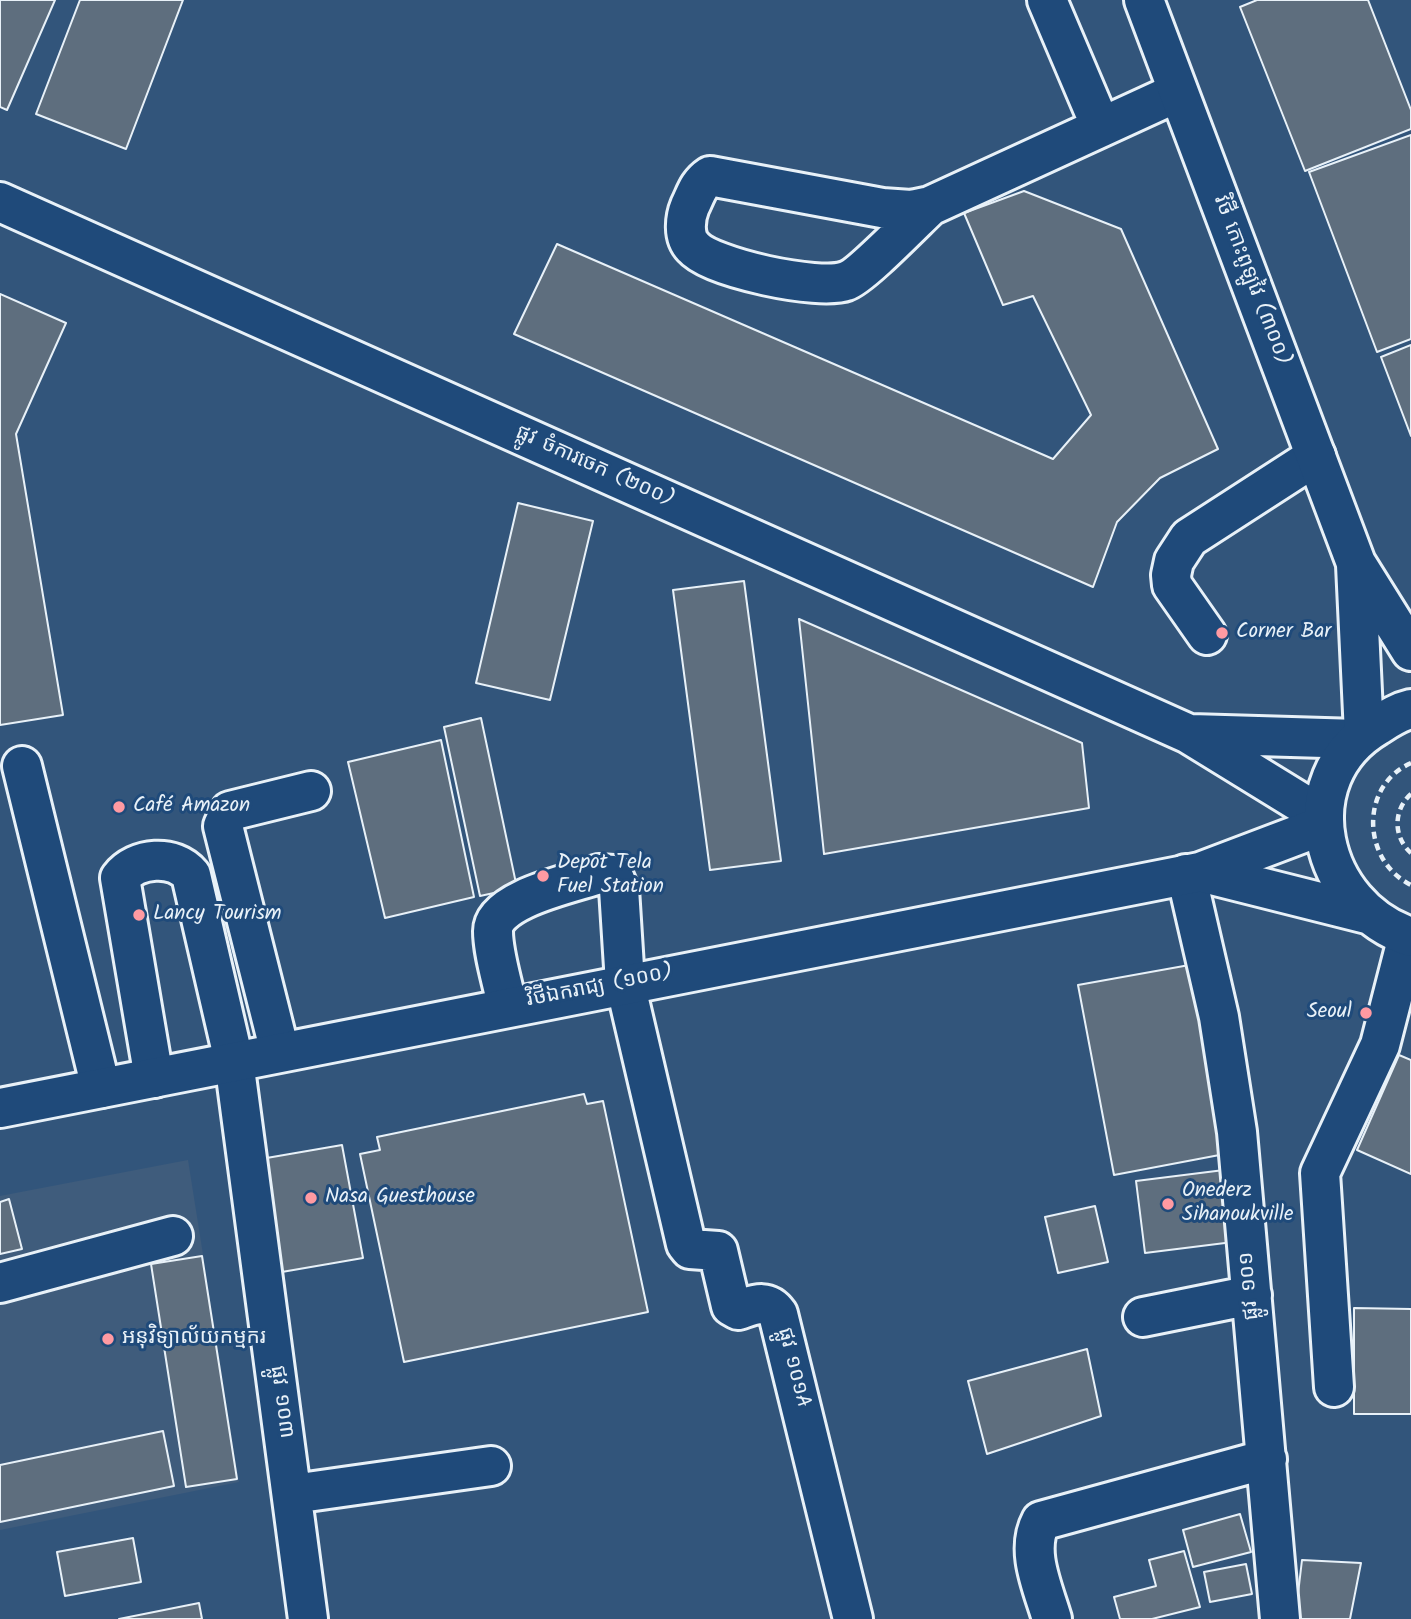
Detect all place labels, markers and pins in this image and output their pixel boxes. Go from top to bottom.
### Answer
place label: Corner Bar [1236,620,1331,646]
marker: Corner Bar [1214,625,1230,641]
place label: Café Amazon [133,794,250,820]
marker: Café Amazon [111,799,127,815]
place label: Depot Tela Fuel Station [557,851,664,901]
marker: Depot Tela Fuel Station [535,868,551,884]
place label: Lancy Tourism [153,902,282,928]
marker: Lancy Tourism [131,907,147,923]
place label: Seoul [1307,1000,1352,1026]
marker: Seoul [1358,1005,1374,1021]
place label: Onederz Sihanoukville [1182,1179,1294,1229]
place label: Nasa Guesthouse [325,1185,475,1211]
marker: Nasa Guesthouse [303,1190,319,1206]
marker: Onederz Sihanoukville [1160,1196,1176,1212]
place label: អនុវិទ្យាល័យកម្មករ [122,1326,266,1352]
marker: អនុវិទ្យាល័យកម្មករ [100,1331,116,1347]

